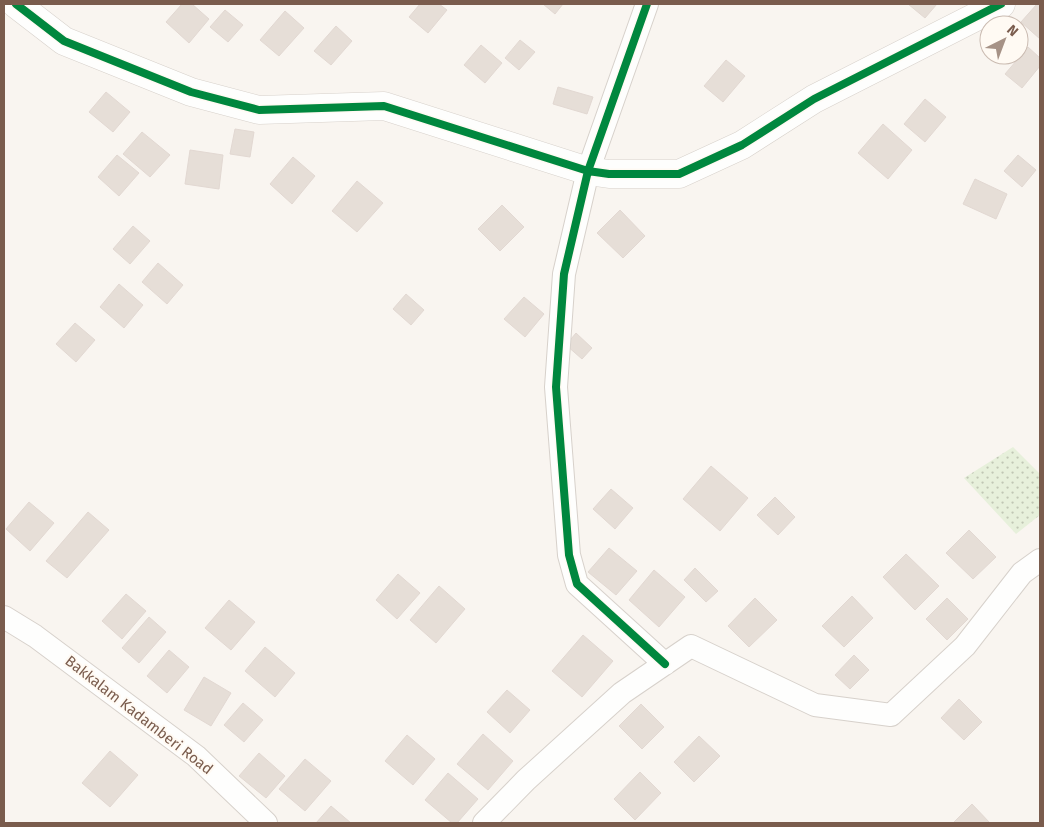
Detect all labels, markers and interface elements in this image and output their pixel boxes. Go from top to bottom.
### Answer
north arrow [979,15,1029,65]
text: N [1003,21,1022,40]
street label: Bakkalam Kadamberi Road [62,652,216,778]

